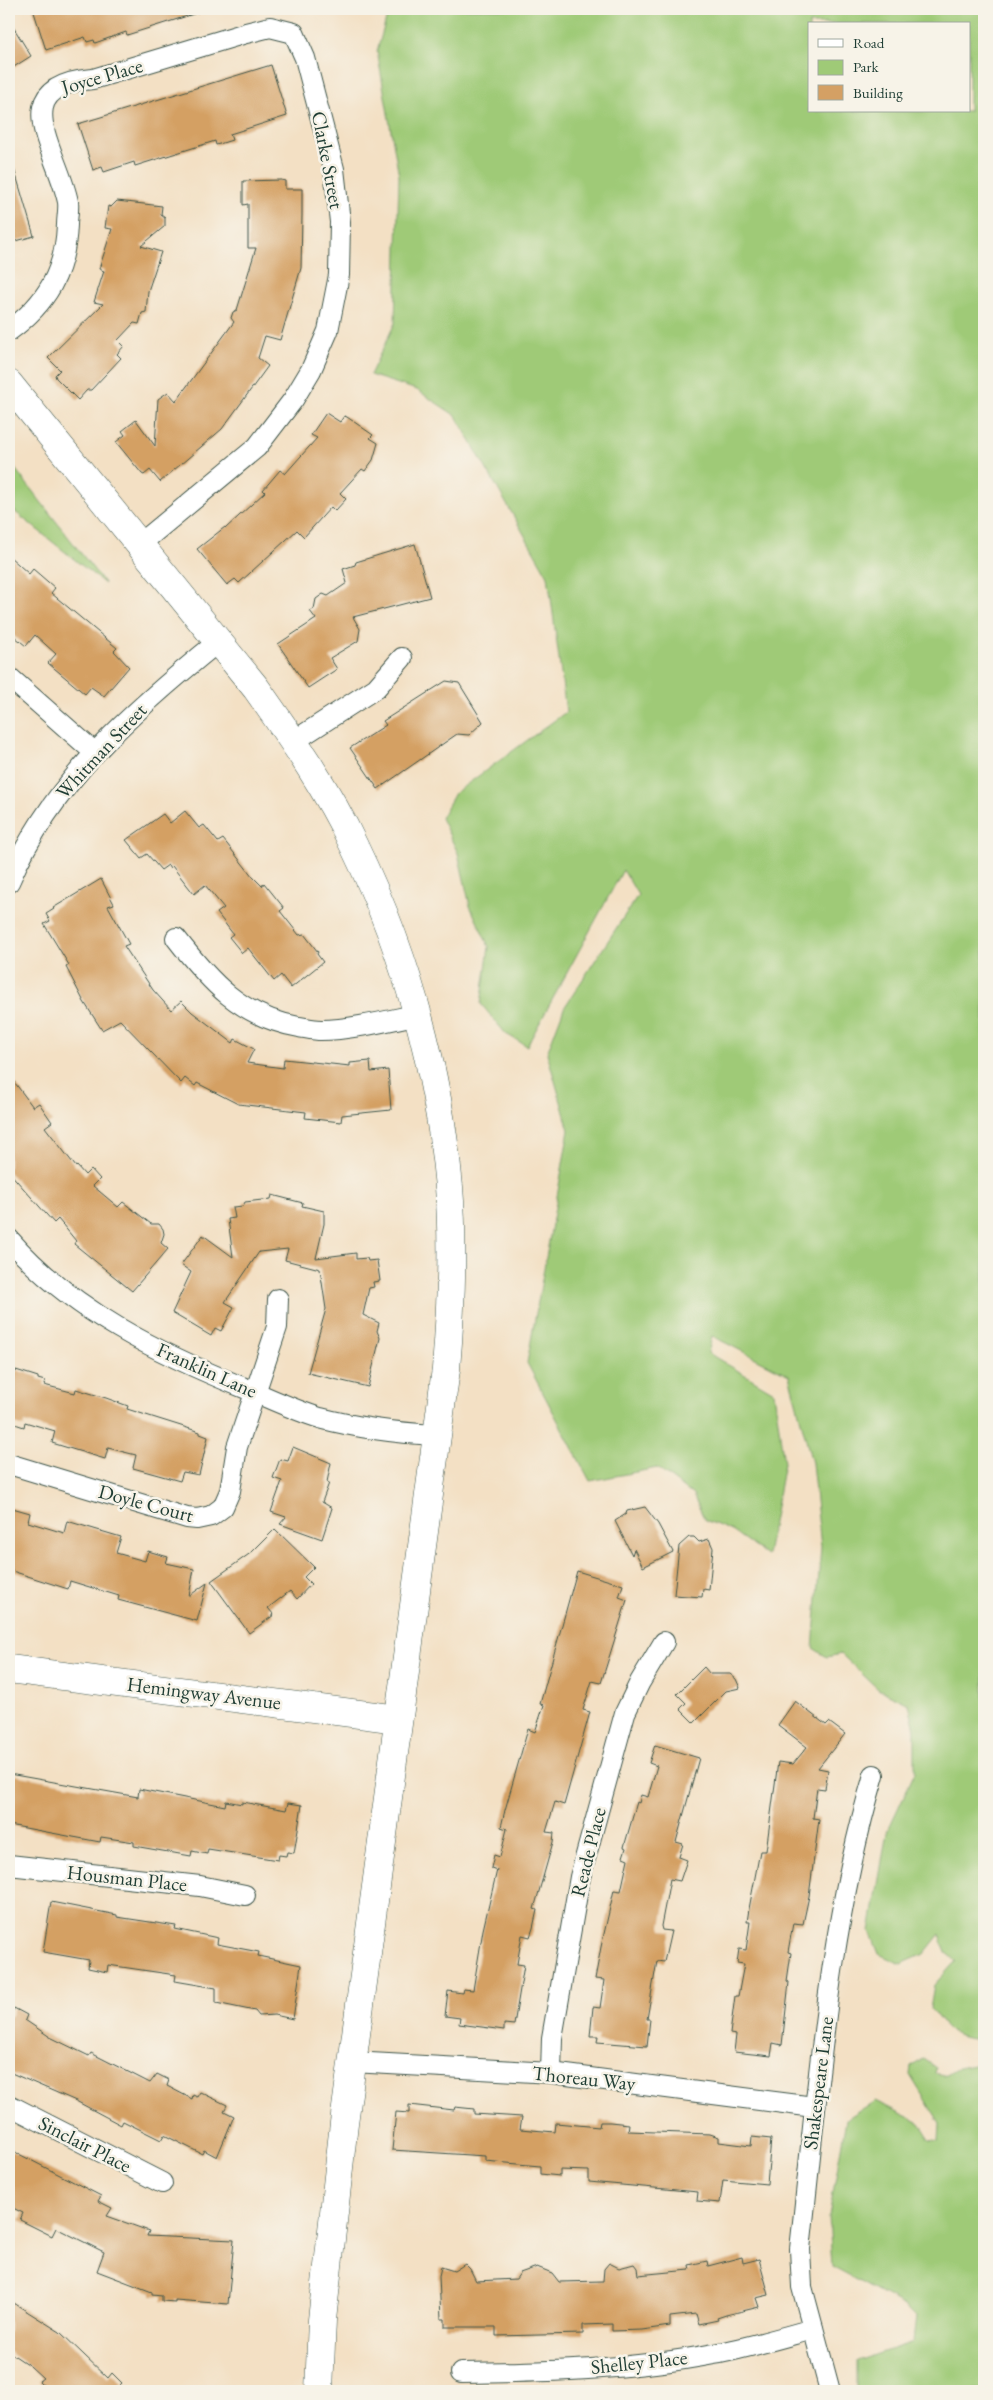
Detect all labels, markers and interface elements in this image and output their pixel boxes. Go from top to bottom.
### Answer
legend [808,22,970,112]
text: Road [853,33,885,52]
street label: Joyce Place [56,52,146,101]
text: Park [853,57,880,76]
text: Building [853,83,903,102]
street label: Clarke Street [306,109,350,212]
street label: Whitman Street [50,697,153,804]
street label: Franklin Lane [153,1336,261,1404]
street label: Doyle Court [96,1478,197,1528]
street label: Hemingway Avenue [125,1671,283,1715]
street label: Reade Place [564,1804,612,1899]
street label: Housman Place [66,1859,189,1897]
street label: Shakespeare Lane [797,2015,839,2151]
street label: Thoreau Way [531,2060,637,2096]
street label: Sinclair Place [34,2110,136,2179]
street label: Shelley Place [589,2344,689,2380]

